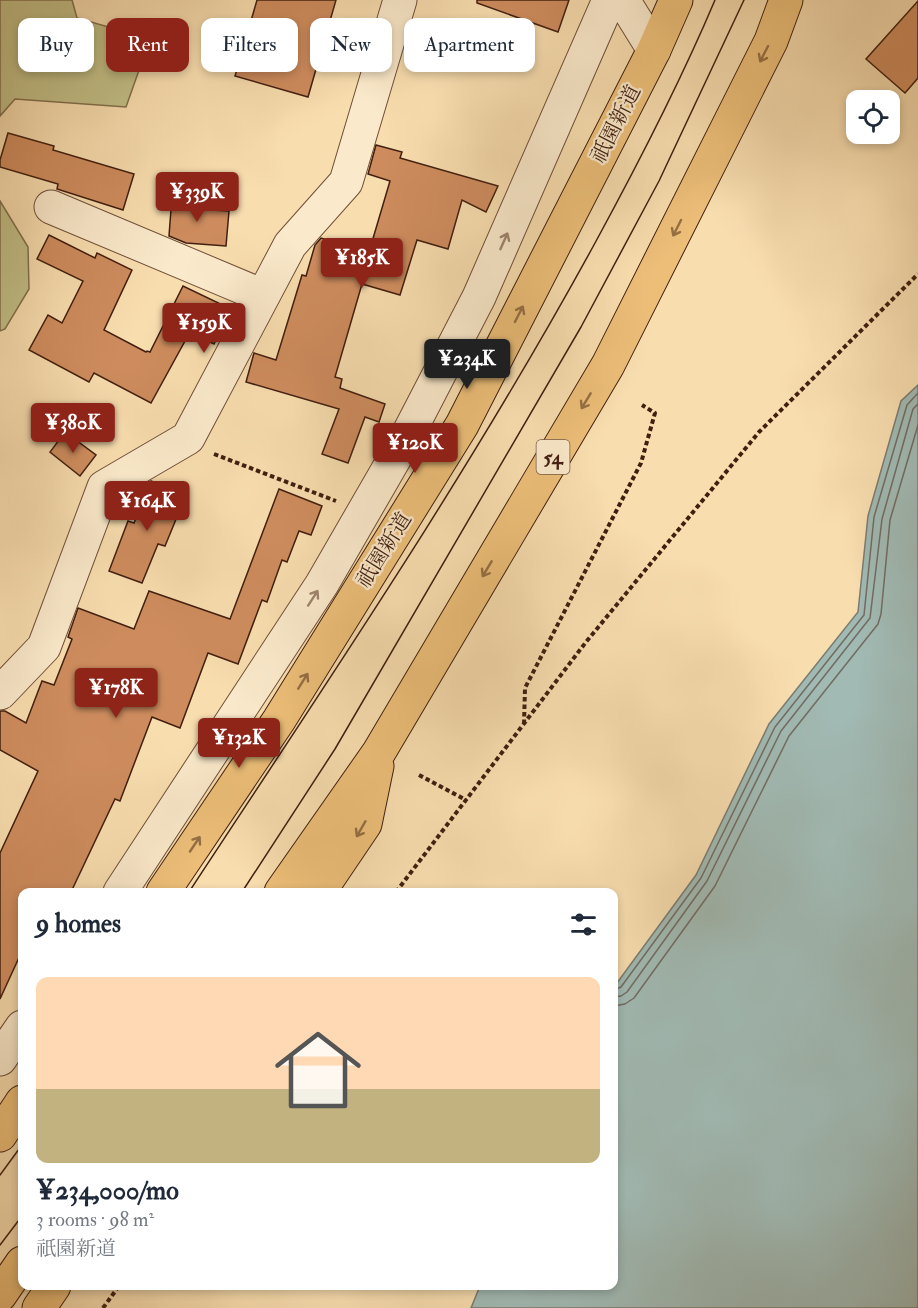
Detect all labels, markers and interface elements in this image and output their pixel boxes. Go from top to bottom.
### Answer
chip: Buy [18,18,94,72]
chip: Rent [106,18,189,72]
chip: Filters [201,18,298,72]
chip: New [310,18,392,72]
chip: Apartment [404,18,535,72]
one-way arrow [758,45,770,63]
street label: 祇園新道 [585,80,647,168]
map controls [846,90,900,144]
button: locate [846,90,900,144]
pin: ¥339K [155,172,239,223]
text: ¥339K [170,179,224,204]
one-way arrow [670,219,682,237]
one-way arrow [499,232,510,251]
pin: ¥185K [320,238,404,289]
text: ¥185K [335,245,389,270]
pin: ¥159K [162,303,246,354]
one-way arrow [513,306,525,324]
text: ¥159K [176,310,232,335]
pin: ¥234K [425,339,509,390]
text: ¥234K [438,346,496,371]
one-way arrow [580,392,592,409]
pin: ¥380K [31,403,115,454]
text: ¥380K [45,410,101,435]
pin: ¥120K [373,423,457,474]
text: ¥120K [387,430,443,455]
road number: 54 [536,440,570,474]
pin: ¥164K [105,481,189,532]
text: ¥164K [119,488,175,513]
street label: 祇園新道 [350,507,418,593]
one-way arrow [481,560,493,577]
one-way arrow [307,590,319,607]
pin: ¥178K [74,668,158,719]
one-way arrow [297,673,309,690]
text: ¥178K [89,675,143,700]
pin: ¥132K [197,718,281,769]
text: ¥132K [212,725,266,750]
one-way arrow [355,820,367,837]
one-way arrow [190,836,202,853]
text: 9 homes [36,908,121,940]
icon: filters [567,908,600,941]
icon: home [264,1016,372,1124]
text: ¥234,000/mo [36,1175,179,1207]
text: 3 rooms · 98 m² [36,1207,154,1232]
text: 祇園新道 [36,1236,116,1261]

